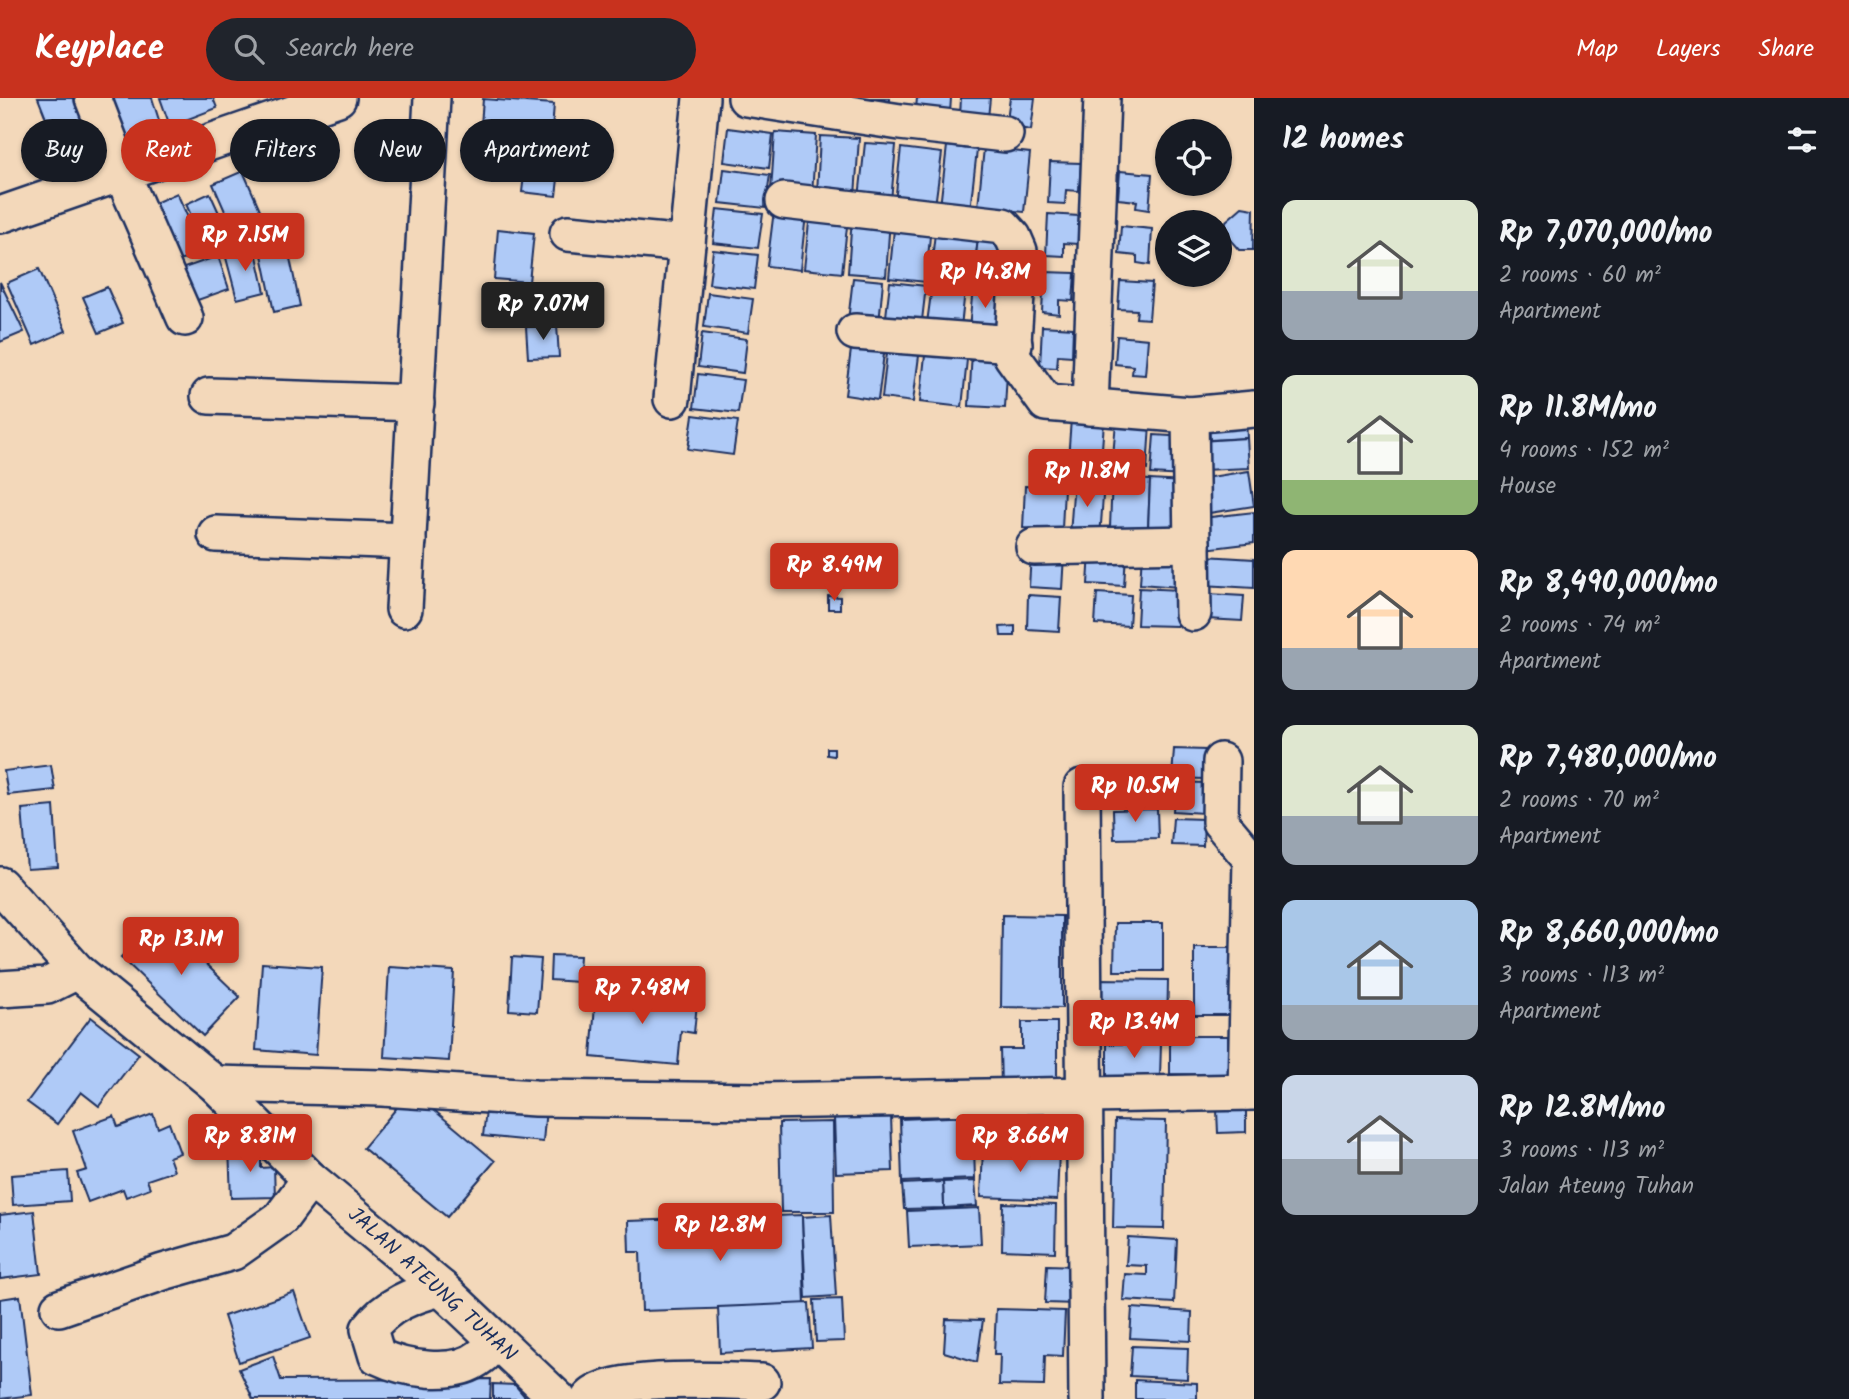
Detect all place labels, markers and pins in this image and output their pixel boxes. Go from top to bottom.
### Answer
pin: Rp 7.15M [173,214,317,273]
pin: Rp 14.8M [913,250,1057,310]
pin: Rp 7.07M [471,282,615,342]
pin: Rp 11.8M [1015,450,1159,509]
pin: Rp 8.49M [762,544,906,603]
pin: Rp 10.5M [1063,764,1207,824]
pin: Rp 13.1M [109,918,253,977]
pin: Rp 7.48M [570,967,714,1026]
pin: Rp 13.4M [1062,1000,1206,1060]
pin: Rp 8.81M [178,1114,322,1174]
pin: Rp 8.66M [948,1114,1092,1174]
pin: Rp 12.8M [648,1204,792,1263]

